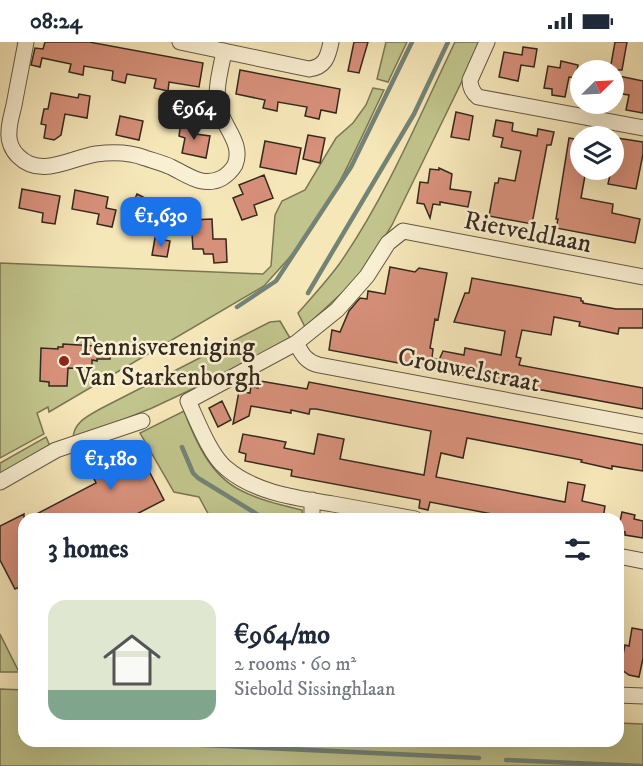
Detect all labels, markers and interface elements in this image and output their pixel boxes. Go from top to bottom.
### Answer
text: 08:24 [30,8,82,35]
north arrow [570,60,624,114]
map controls [570,60,624,180]
pin: €964 [158,90,230,141]
text: €964 [172,97,216,122]
button: layers [570,126,624,180]
pin: €1,630 [112,197,210,248]
text: €1,630 [134,204,188,229]
street label: Rietveldlaan [461,204,595,261]
place label: Tennisvereniging Van Starkenborgh [75,331,262,394]
street label: Crouwelstraat [395,341,543,400]
marker: Tennisvereniging Van Starkenborgh [57,354,71,368]
pin: €1,180 [62,440,160,491]
text: €1,180 [85,447,137,472]
text: 3 homes [48,533,128,566]
icon: filters [561,533,594,566]
text: €964/mo [234,619,330,652]
icon: home [96,624,168,696]
text: 2 rooms · 60 m² [234,652,356,677]
text: Siebold Sissinghlaan [234,677,396,702]

